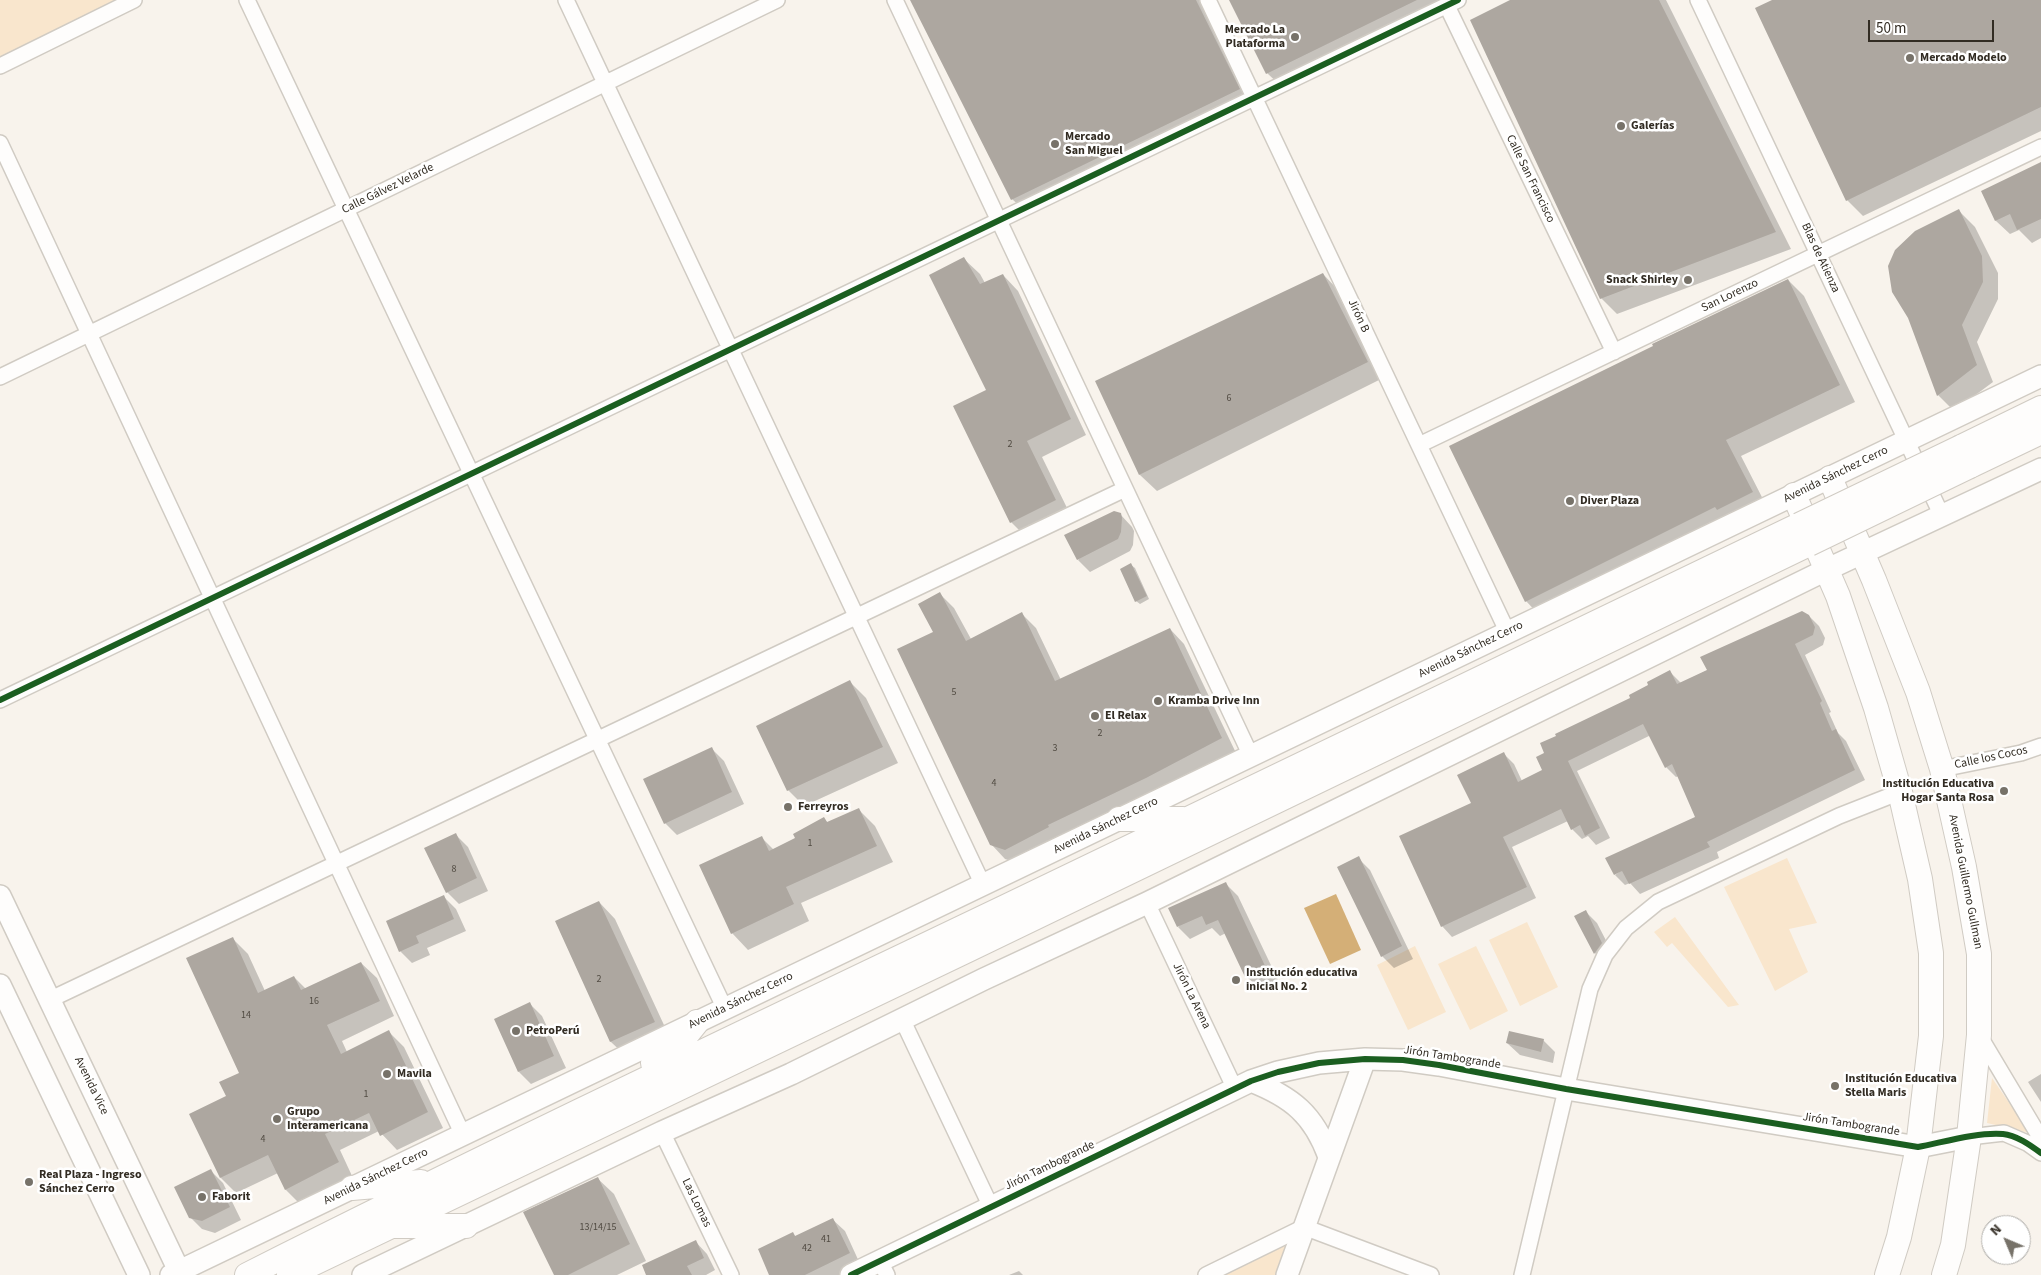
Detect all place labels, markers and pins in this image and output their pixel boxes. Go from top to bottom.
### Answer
place label: Mercado La Plataforma [1225,23,1285,51]
marker: Mercado La Plataforma [1289,31,1301,43]
place label: Mercado Modelo [1920,51,2007,65]
marker: Mercado Modelo [1904,52,1916,64]
place label: Galerías [1631,119,1674,133]
marker: Galerías [1615,120,1627,132]
place label: Mercado San Miguel [1065,130,1123,158]
marker: Mercado San Miguel [1049,138,1061,150]
place label: Snack Shirley [1606,273,1678,287]
marker: Snack Shirley [1682,274,1694,286]
place label: Diver Plaza [1580,494,1639,508]
marker: Diver Plaza [1564,495,1576,507]
place label: Kramba Drive Inn [1168,694,1260,708]
marker: Kramba Drive Inn [1152,695,1164,707]
place label: El Relax [1105,709,1147,723]
marker: El Relax [1089,710,1101,722]
place label: Institución Educativa Hogar Santa Rosa [1882,777,1994,805]
marker: Institución Educativa Hogar Santa Rosa [1998,785,2010,797]
place label: Ferreyros [798,800,849,814]
marker: Ferreyros [782,801,794,813]
place label: Institución educativa inicial No. 2 [1246,966,1358,994]
marker: Institución educativa inicial No. 2 [1230,974,1242,986]
place label: PetroPerú [526,1024,580,1038]
marker: PetroPerú [510,1025,522,1037]
place label: Mavila [397,1067,432,1081]
marker: Mavila [381,1068,393,1080]
place label: Institución Educativa Stella Maris [1845,1072,1957,1100]
marker: Institución Educativa Stella Maris [1829,1080,1841,1092]
place label: Grupo Interamericana [287,1105,368,1133]
marker: Grupo Interamericana [271,1113,283,1125]
place label: Real Plaza - Ingreso Sánchez Cerro [39,1168,142,1196]
marker: Real Plaza - Ingreso Sánchez Cerro [23,1176,35,1188]
place label: Faborit [212,1190,250,1204]
marker: Faborit [196,1191,208,1203]

